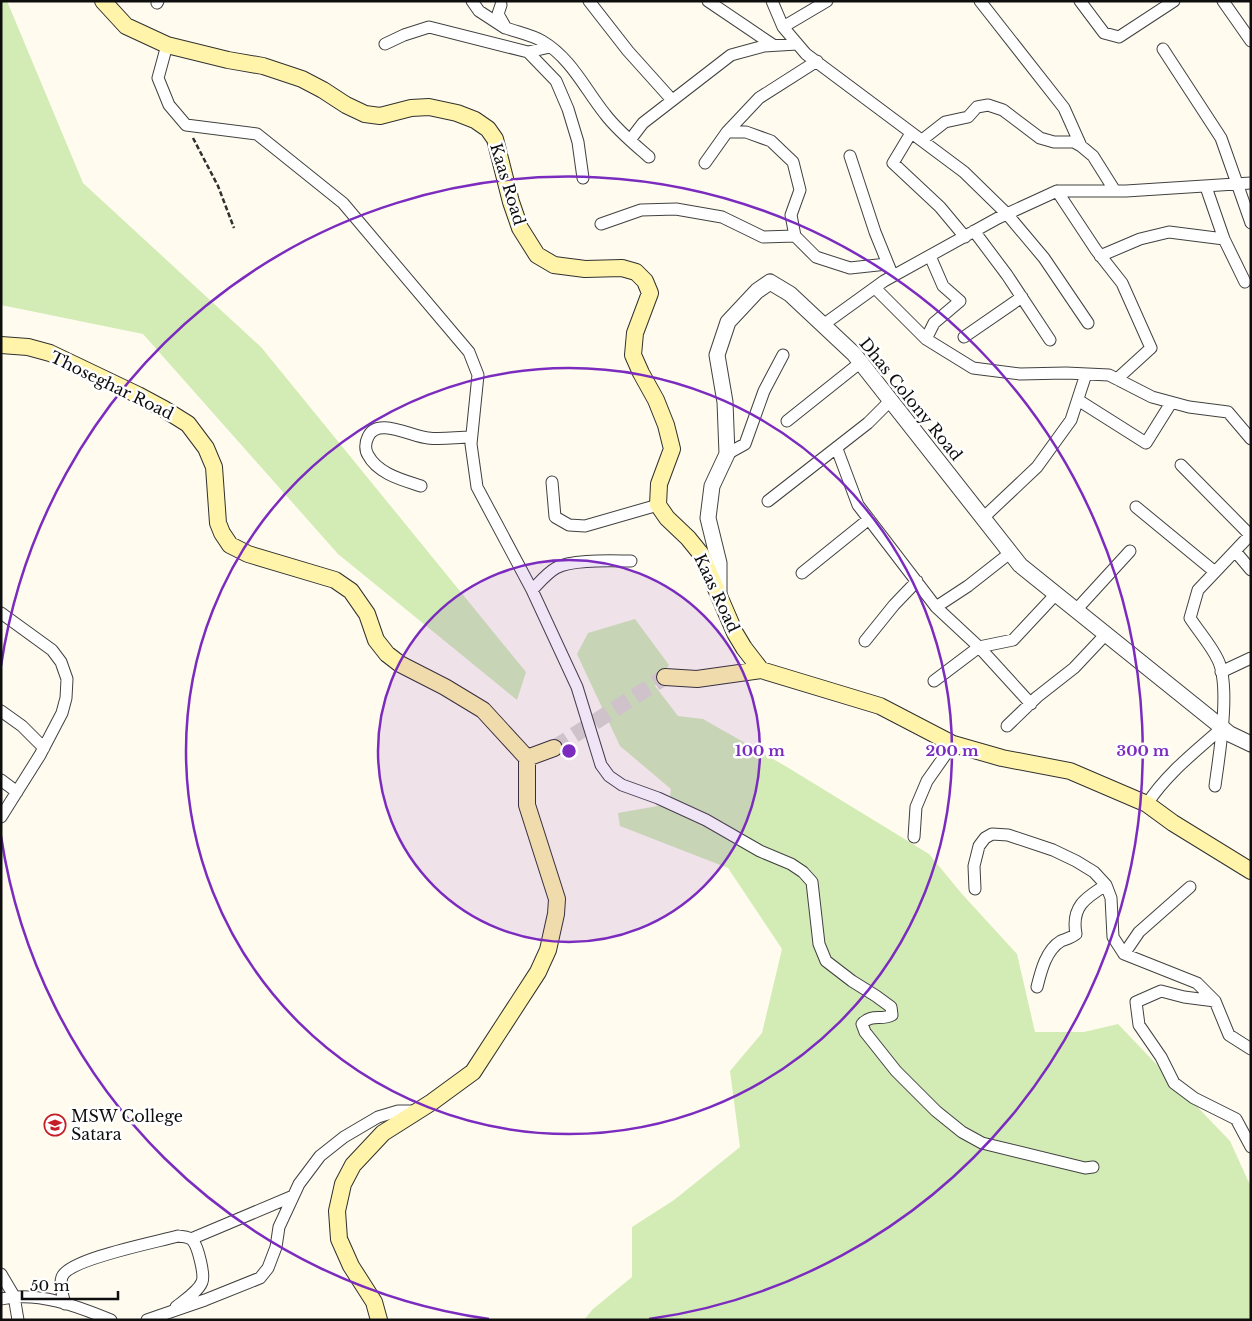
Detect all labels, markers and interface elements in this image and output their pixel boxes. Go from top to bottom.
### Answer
street label: Kaas Road [486,141,530,228]
street label: Dhas Colony Road [855,334,967,465]
street label: Thoseghar Road [47,347,177,424]
street label: Kaas Road [690,550,744,636]
text: 100 m [735,741,785,760]
text: 200 m [926,741,979,760]
text: 300 m [1117,741,1170,760]
centre of rings [560,742,578,760]
place label: MSW College Satara [71,1106,183,1144]
school or university icon: MSW College Satara [43,1113,67,1137]
scale bar [22,1268,119,1300]
text: 50 m [30,1276,70,1295]

